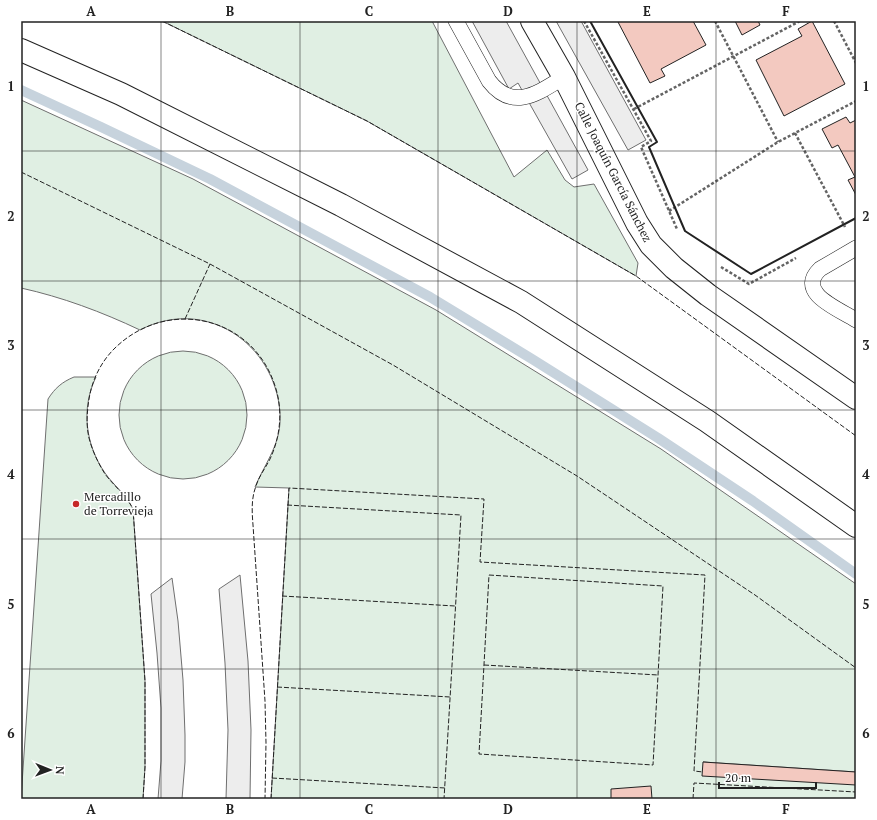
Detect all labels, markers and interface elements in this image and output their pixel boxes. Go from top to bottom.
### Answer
text: A [86,2,96,20]
text: B [226,2,234,20]
text: C [365,2,373,20]
text: D [503,2,513,20]
text: E [643,2,651,20]
text: F [782,2,790,20]
text: 1 [7,77,15,95]
text: 1 [862,77,870,95]
street label: Calle Joaquín García Sánchez [572,99,655,244]
text: 2 [7,207,15,225]
text: 2 [862,207,870,225]
text: 3 [7,336,15,354]
text: 3 [862,336,870,354]
text: 4 [7,465,15,483]
text: 4 [862,465,870,483]
place label: Mercadillo de Torrevieja [84,489,153,518]
marker: Mercadillo de Torrevieja [71,499,81,509]
text: 5 [7,595,15,613]
text: 5 [862,595,870,613]
text: 6 [7,724,15,742]
text: 6 [862,724,870,742]
north arrow [30,750,70,790]
scale bar [719,764,816,790]
text: N [53,766,67,775]
text: 20 m [725,770,752,785]
text: A [86,800,96,818]
text: B [226,800,234,818]
text: C [365,800,373,818]
text: D [503,800,513,818]
text: E [643,800,651,818]
text: F [782,800,790,818]

